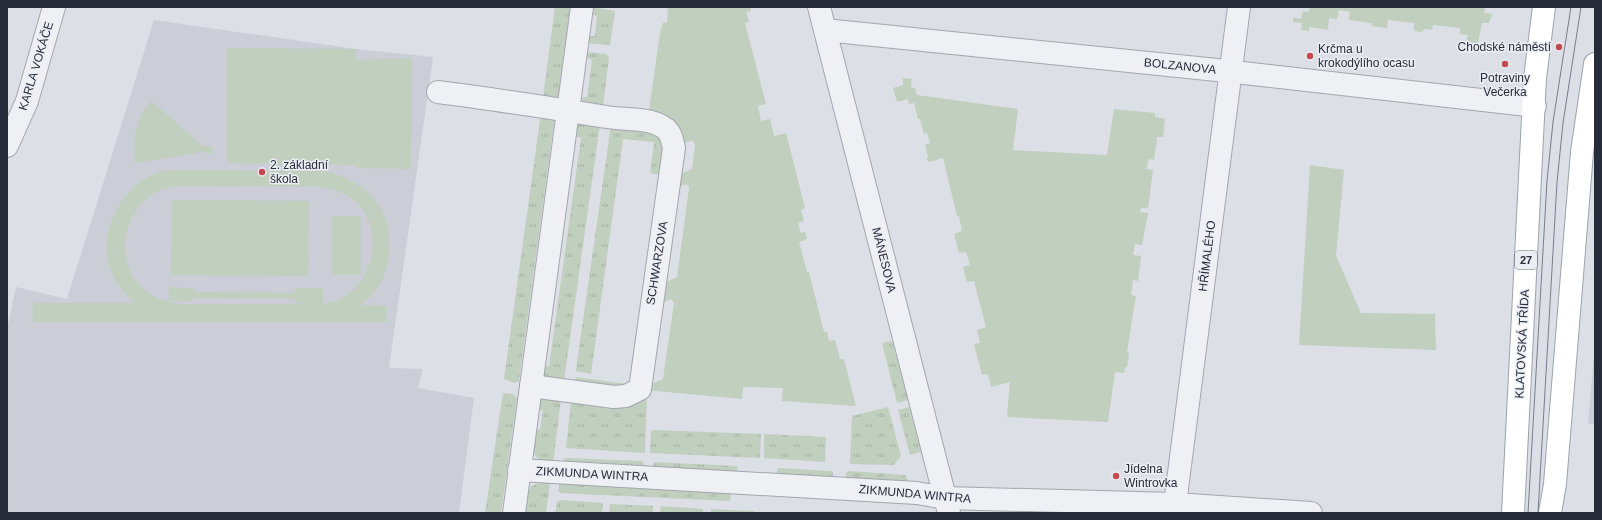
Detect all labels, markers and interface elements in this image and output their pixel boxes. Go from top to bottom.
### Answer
street label: KARLA VOKÁČE [15,20,56,112]
place label: Chodské náměstí [1458,40,1552,54]
place label: Krčma u krokodýlího ocasu [1318,42,1415,70]
marker: Chodské náměstí [1554,42,1564,52]
marker: Krčma u krokodýlího ocasu [1305,51,1315,61]
street label: BOLZANOVA [1143,55,1217,77]
marker: Potraviny Večerka [1500,59,1510,69]
place label: Potraviny Večerka [1480,71,1530,99]
place label: 2. základní škola [270,158,329,186]
marker: 2. základní škola [257,167,267,177]
street label: SCHWARZOVA [643,220,671,306]
street label: HŘÍMALÉHO [1195,220,1218,292]
street label: MÁNESOVA [869,225,900,294]
road number: 27 [1515,251,1537,269]
street label: KLATOVSKÁ TŘÍDA [1511,289,1532,399]
place label: Jídelna Wintrovka [1124,462,1178,490]
street label: ZIKMUNDA WINTRA [535,464,649,484]
marker: Jídelna Wintrovka [1111,471,1121,481]
street label: ZIKMUNDA WINTRA [858,482,972,506]

